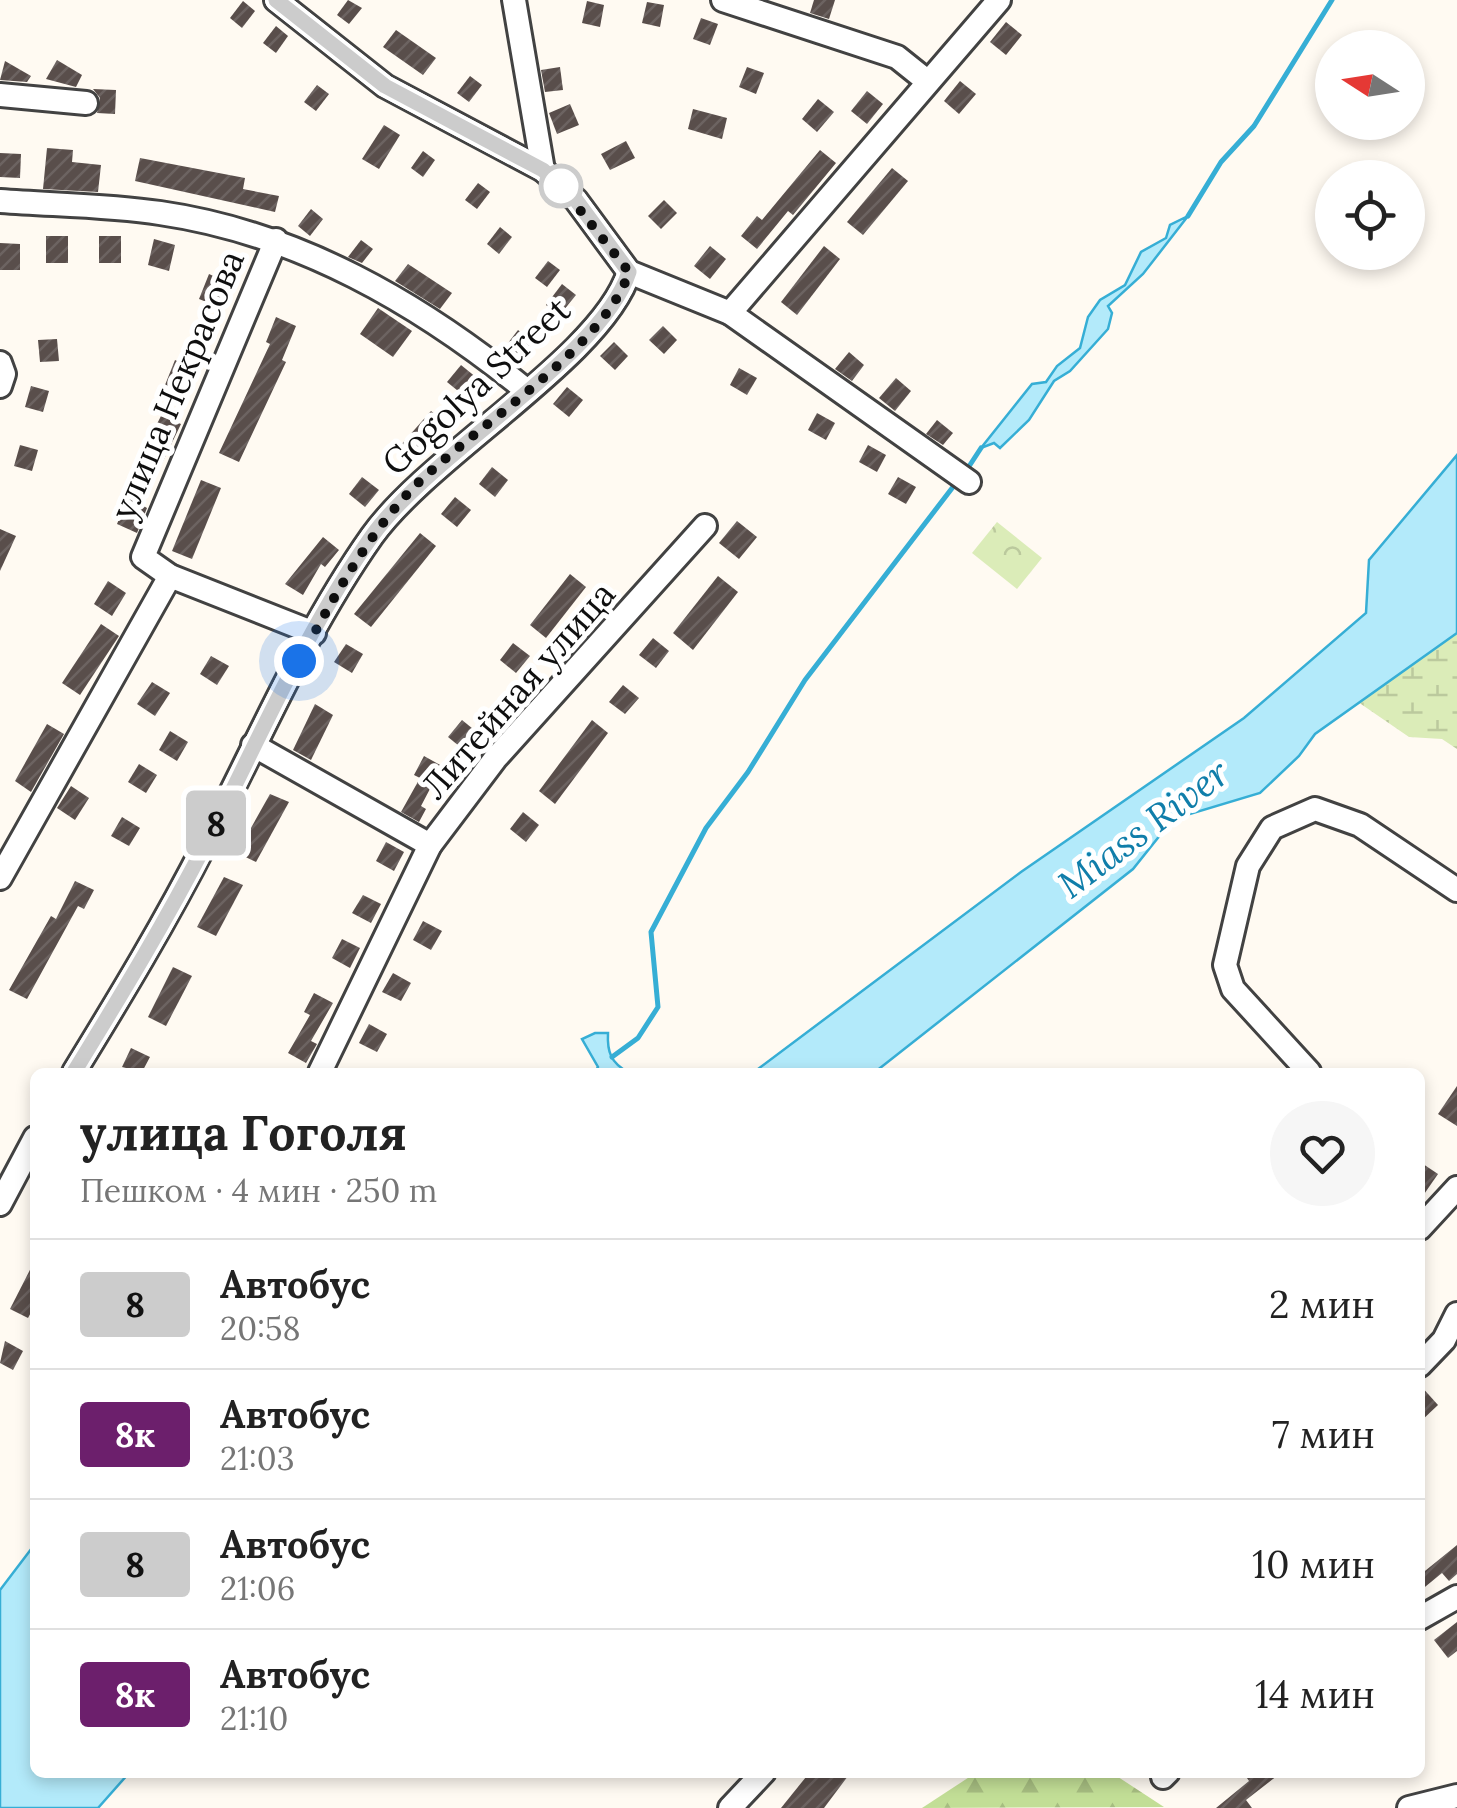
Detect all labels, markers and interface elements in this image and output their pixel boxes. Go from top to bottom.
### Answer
north arrow [1315,30,1425,140]
map controls [1315,30,1425,270]
button: locate [1315,160,1425,270]
unlabelled marker [540,165,582,207]
street label: улица Некрасова [100,243,254,527]
street label: Gogolya Street [372,287,580,485]
street label: Литейная улица [411,572,625,808]
your location [274,636,324,686]
water label: Miass River [1048,748,1239,908]
line badge: 8 [184,790,248,856]
text: 8 [206,801,226,846]
button: heart [1270,1101,1375,1206]
text: улица Гоголя [80,1102,407,1163]
text: Пешком · 4 мин · 250 m [80,1170,437,1211]
text: Автобус [220,1260,370,1308]
text: 2 мин [1269,1280,1375,1328]
text: 8 [125,1282,145,1327]
text: 20:58 [220,1308,300,1349]
text: Автобус [220,1390,370,1438]
text: 7 мин [1272,1410,1375,1458]
text: 8к [115,1412,155,1457]
text: 21:03 [220,1438,295,1479]
text: Автобус [220,1520,370,1568]
text: 10 мин [1252,1540,1375,1588]
text: 8 [125,1542,145,1587]
text: 21:06 [220,1568,295,1609]
text: Автобус [220,1650,370,1698]
text: 14 мин [1255,1670,1375,1718]
text: 8к [115,1672,155,1717]
text: 21:10 [220,1698,288,1739]

